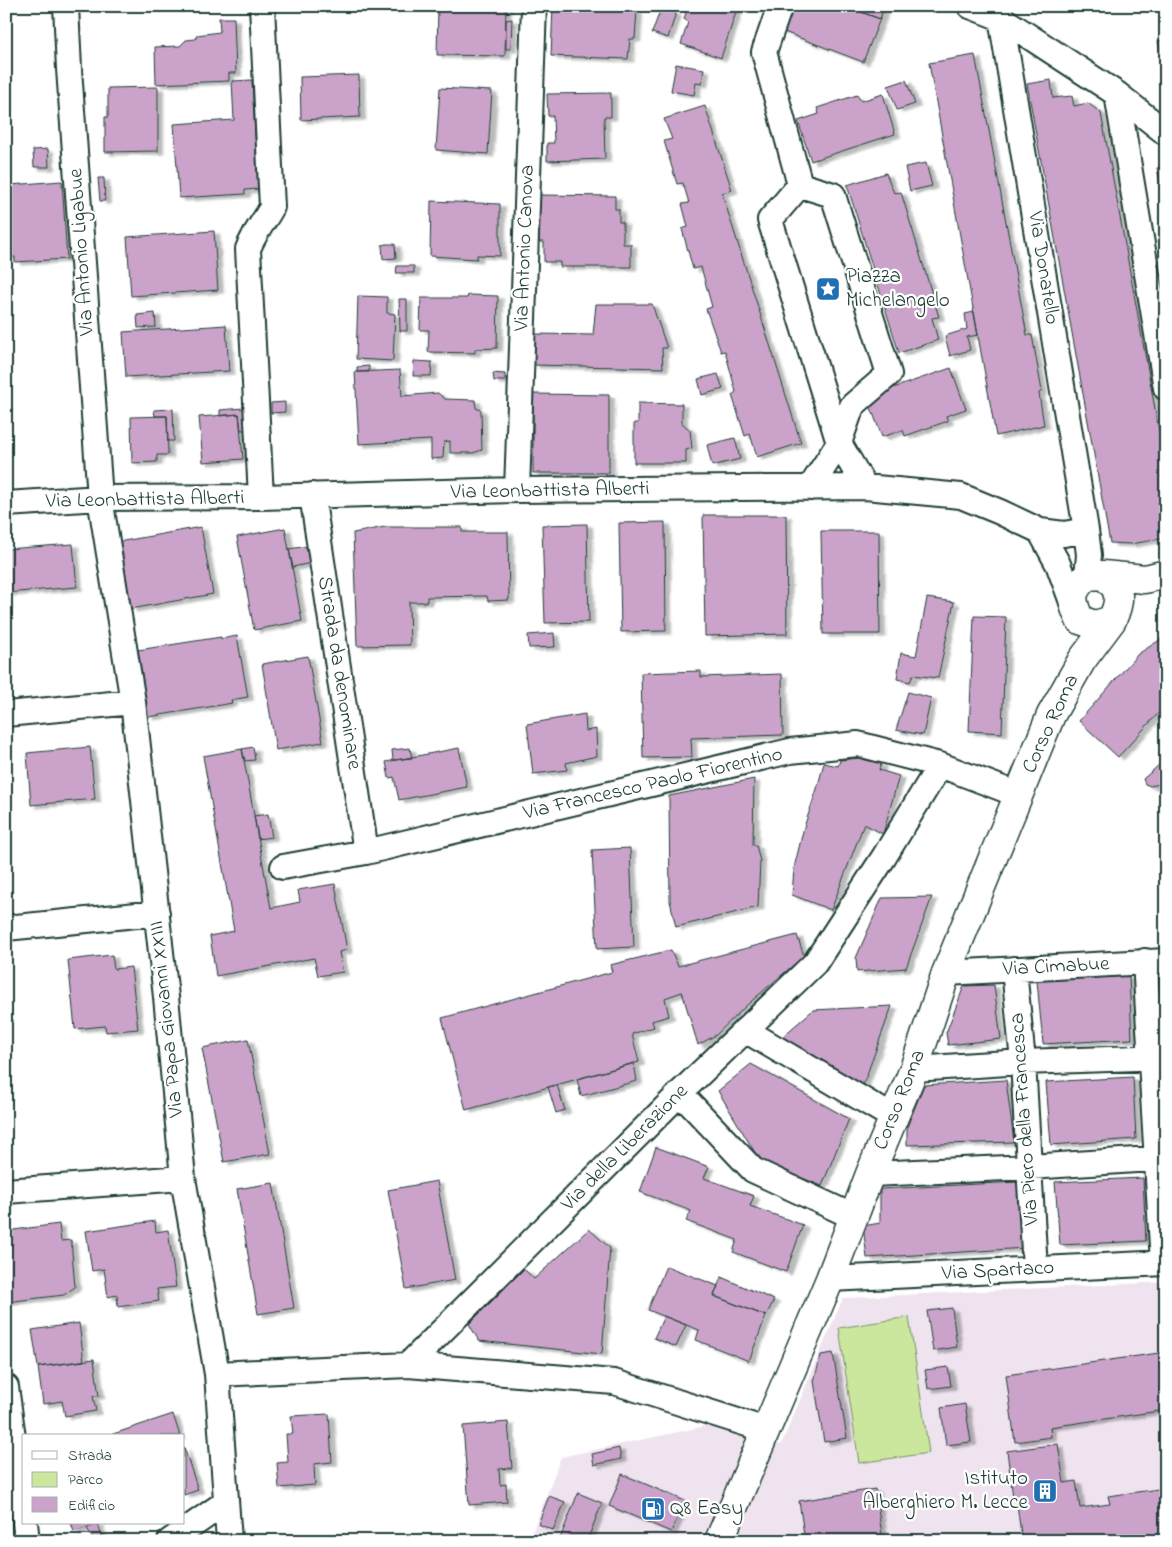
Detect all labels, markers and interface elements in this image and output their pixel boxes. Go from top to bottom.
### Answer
street label: Via Antonio Canova [507,164,543,333]
street label: Via Antonio Ligabue [61,167,105,338]
street label: Via Donatello [1019,208,1067,327]
place label: Piazza Michelangelo [846,262,950,318]
place icon: Piazza Michelangelo [815,276,841,302]
street label: Via Leonbattista Alberti [449,474,650,508]
street label: Via Leonbattista Alberti [44,483,245,517]
street label: Strada da denominare [309,574,369,772]
street label: Corso Roma [1015,670,1087,778]
street label: Via Francesco Paolo Fiorentino [519,740,786,829]
street label: Via Papa Giovanni XXIII [142,919,192,1120]
street label: Via Cimabue [1001,949,1111,985]
street label: Via Piero della Francesca [1003,1012,1047,1227]
street label: Corso Roma [866,1045,934,1155]
street label: Via della Liberazione [554,1077,696,1219]
street label: Via Spartaco [940,1253,1055,1289]
legend [22,1434,185,1524]
text: Strada [68,1445,112,1467]
place label: Istituto Alberghiero M. Lecce [863,1464,1029,1520]
text: Parco [68,1469,103,1491]
building icon: Istituto Alberghiero M. Lecce [1032,1478,1058,1504]
place label: Q8 Easy [670,1494,743,1526]
text: Edificio [68,1495,115,1517]
fuel station icon: Q8 Easy [640,1496,666,1522]

